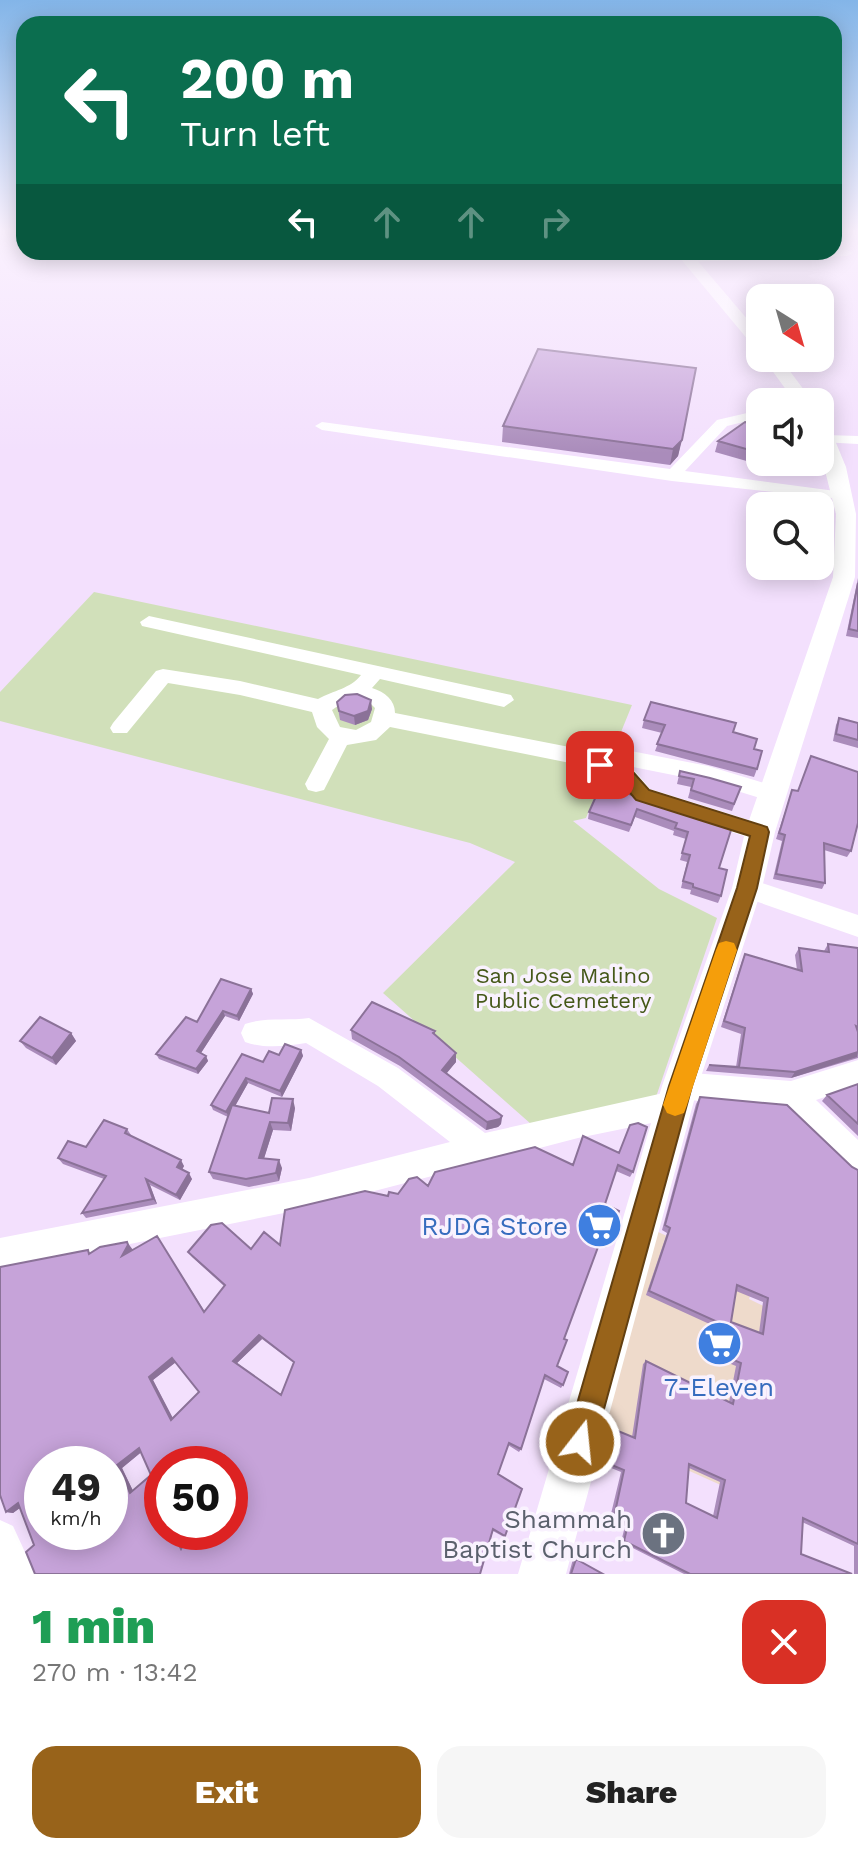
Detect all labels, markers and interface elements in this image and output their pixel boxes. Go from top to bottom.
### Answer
text: 200 m [180,46,354,112]
icon: left [48,48,152,152]
text: Turn left [180,113,330,155]
icon: left [281,200,325,244]
icon: ahead [365,200,409,244]
icon: ahead [449,200,493,244]
icon: right [533,200,577,244]
north arrow [746,284,834,372]
map controls [746,284,834,580]
button: sound [746,388,834,476]
button: search [746,492,834,580]
pin [566,731,634,799]
icon: arrive [578,743,622,787]
park label: San Jose Malino Public Cemetery [475,963,652,1013]
supermarket icon: RJDG Store [575,1202,623,1250]
place label: RJDG Store [421,1211,568,1241]
supermarket icon: 7-Eleven [695,1320,743,1368]
place label: 7-Eleven [664,1372,774,1402]
position arrow [538,1400,622,1484]
speed limit sign: 50 [144,1446,248,1550]
text: 49 [51,1464,101,1511]
place label: Shammah Baptist Church [442,1504,632,1564]
text: km/h [50,1506,102,1530]
church icon: Shammah Baptist Church [639,1510,687,1558]
text: 1 min [32,1598,155,1655]
button: close [742,1600,826,1684]
text: 270 m · 13:42 [32,1657,198,1687]
button: Exit [32,1746,421,1838]
button: Share [437,1746,826,1838]

